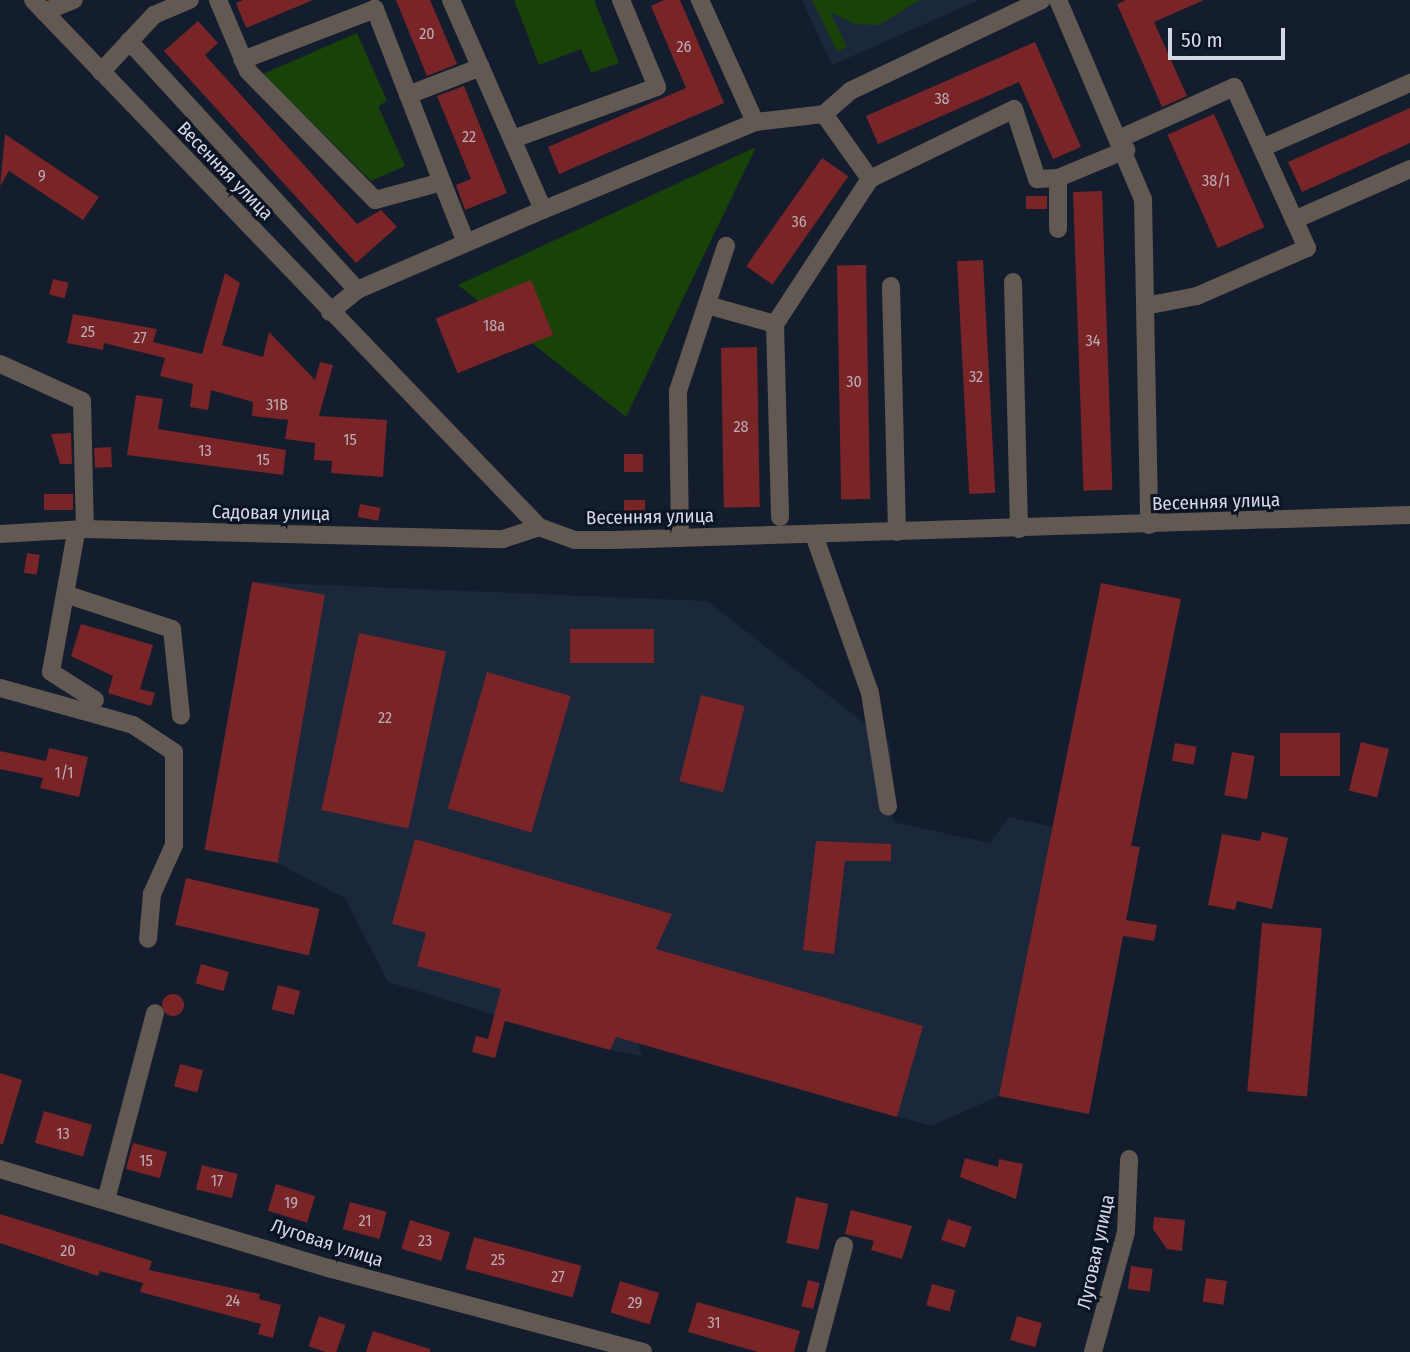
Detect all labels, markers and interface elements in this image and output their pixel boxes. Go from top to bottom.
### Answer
scale bar [1172,14,1289,58]
house number: 20 [419,24,435,44]
text: 50 m [1181,27,1223,53]
house number: 26 [677,37,691,57]
house number: 38 [934,89,950,109]
street label: Весенняя улица [172,117,278,225]
house number: 22 [462,127,476,147]
house number: 9 [38,166,46,186]
house number: 38/1 [1202,171,1230,191]
house number: 36 [791,212,807,232]
house number: 18а [483,316,505,336]
house number: 25 [81,322,95,342]
house number: 27 [133,328,147,348]
house number: 34 [1086,331,1100,351]
house number: 32 [969,367,983,387]
house number: 30 [846,372,862,392]
house number: 31В [266,395,288,415]
house number: 28 [733,417,749,437]
house number: 15 [343,430,357,450]
house number: 13 [198,441,212,461]
house number: 15 [256,450,270,470]
street label: Весенняя улица [1152,488,1280,516]
street label: Садовая улица [212,501,330,525]
street label: Весенняя улица [586,504,714,530]
house number: 22 [378,708,392,728]
house number: 1/1 [54,763,74,783]
house number: 13 [56,1124,70,1144]
house number: 15 [139,1151,153,1171]
house number: 17 [211,1171,223,1191]
house number: 19 [284,1193,298,1213]
street label: Луговая улица [1073,1193,1119,1311]
house number: 21 [359,1211,371,1231]
street label: Луговая улица [268,1214,386,1272]
house number: 23 [418,1231,432,1251]
house number: 20 [60,1241,76,1261]
house number: 25 [491,1250,505,1270]
house number: 27 [551,1267,565,1287]
house number: 24 [226,1291,240,1311]
house number: 29 [628,1293,642,1313]
house number: 31 [707,1313,721,1333]

